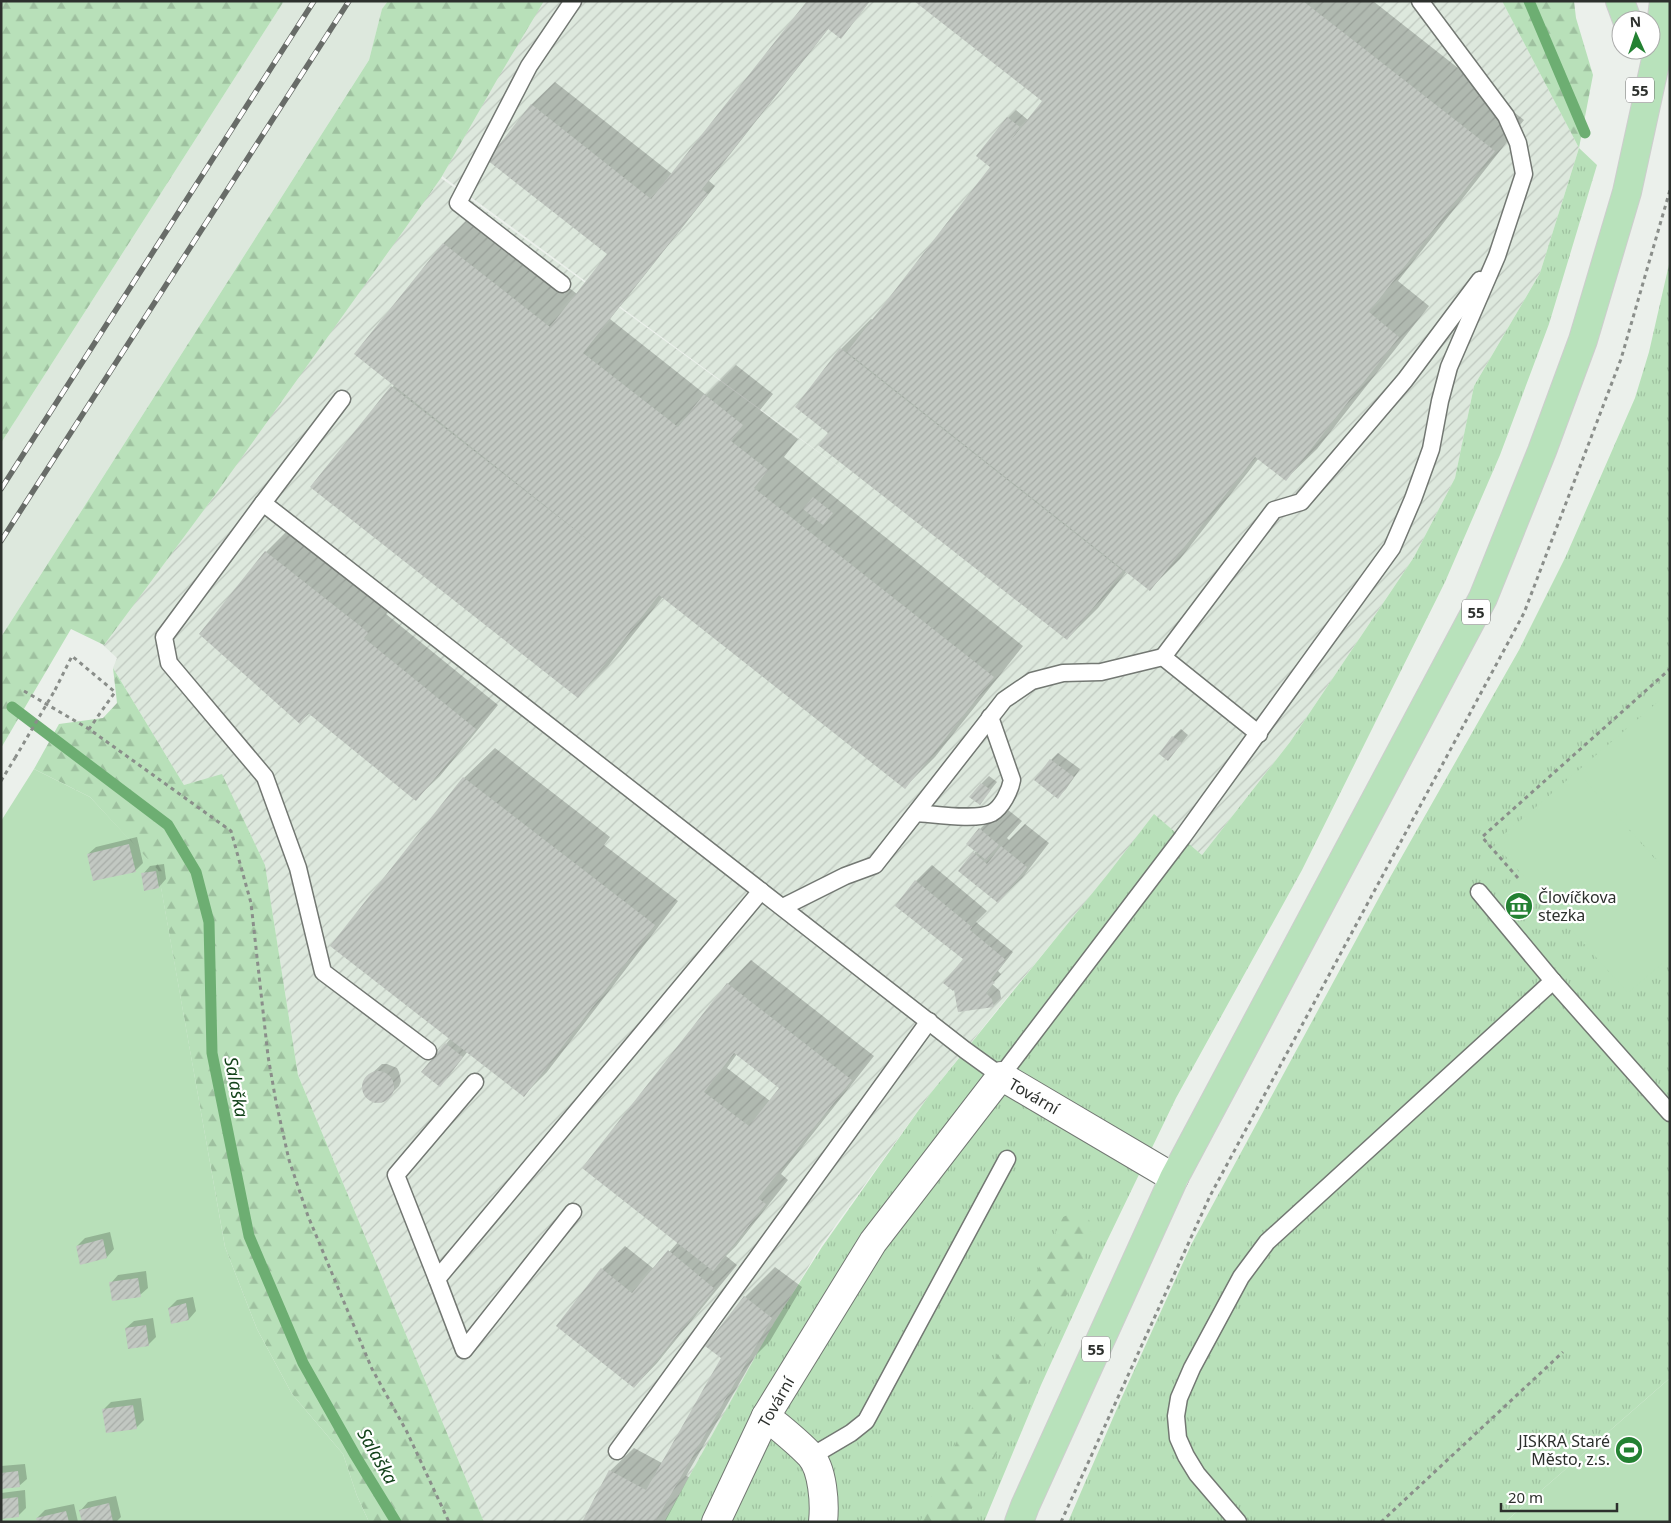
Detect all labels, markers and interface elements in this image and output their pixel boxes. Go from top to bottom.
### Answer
north arrow [1611,10,1661,60]
text: N [1629,12,1641,31]
road number: 55 [1626,78,1654,102]
road number: 55 [1462,600,1490,624]
place label: Človíčkova stezka [1538,886,1617,926]
museum icon: Človíčkova stezka [1504,891,1534,921]
water label: Salaška [219,1055,255,1119]
street label: Tovární [1005,1073,1064,1120]
road number: 55 [1082,1336,1110,1362]
street label: Tovární [753,1372,800,1431]
water label: Salaška [352,1424,404,1488]
place label: JISKRA Staré Město, z.s. [1516,1430,1610,1470]
sports icon: JISKRA Staré Město, z.s. [1614,1435,1644,1465]
scale bar [1501,1480,1617,1512]
text: 20 m [1508,1487,1543,1507]

